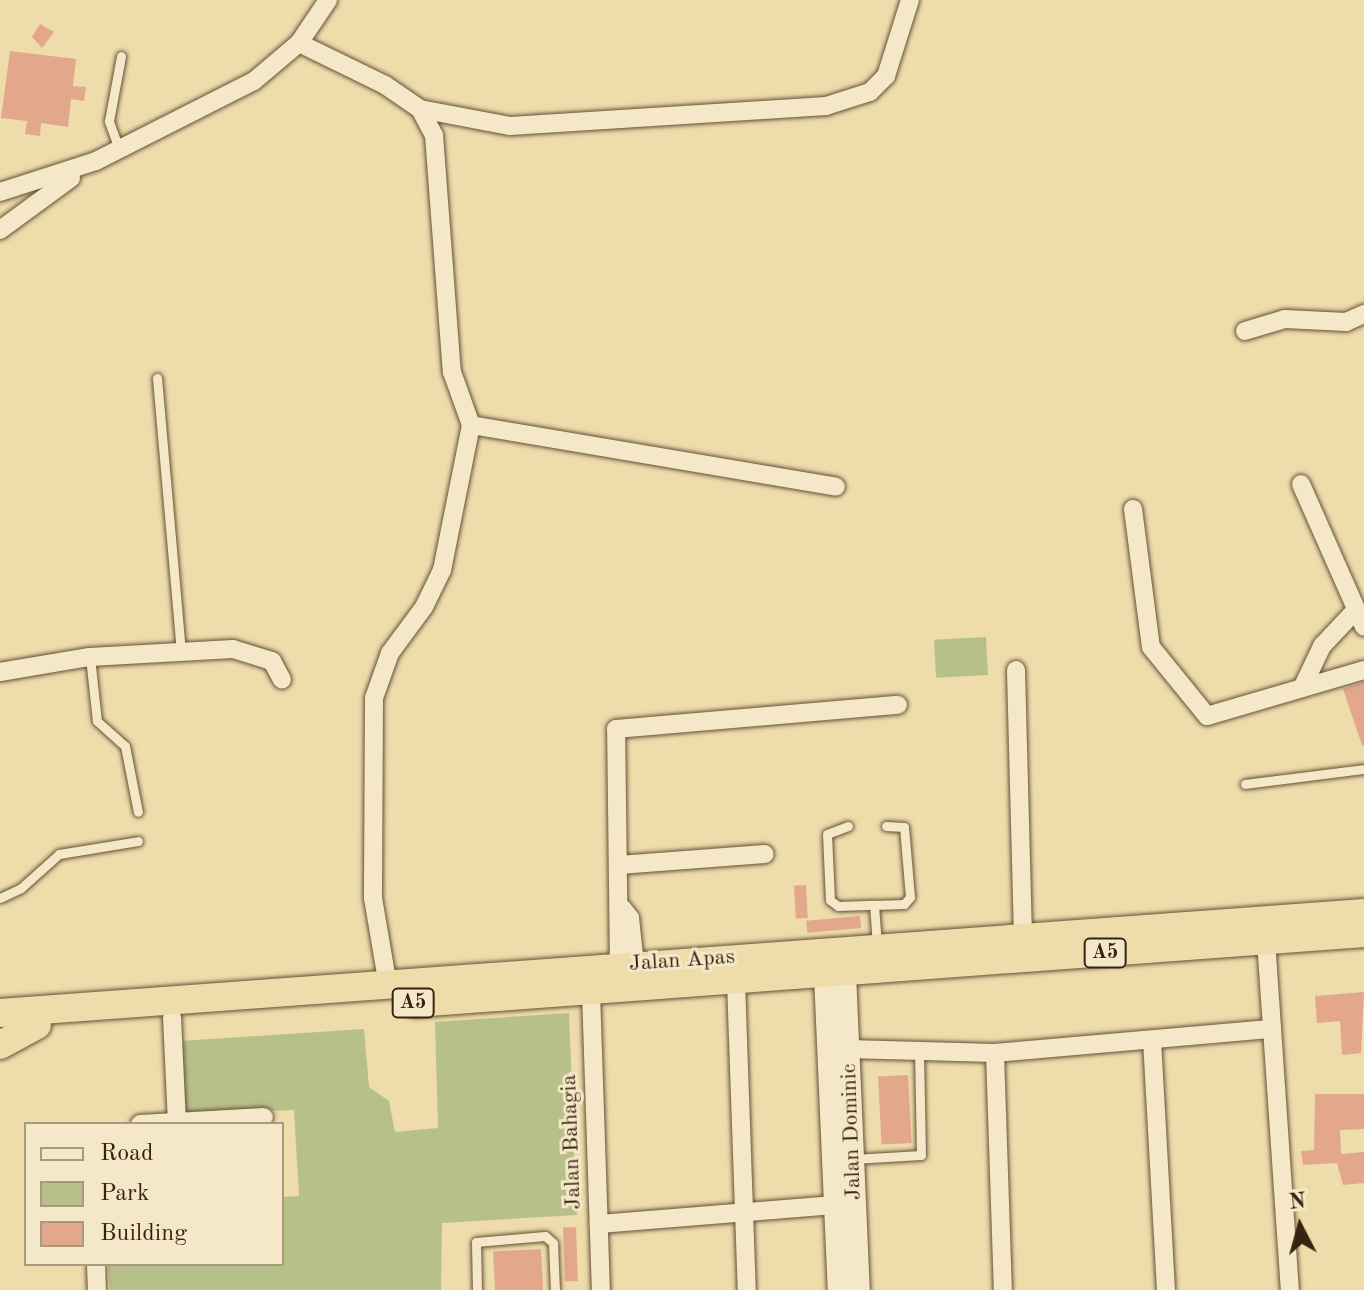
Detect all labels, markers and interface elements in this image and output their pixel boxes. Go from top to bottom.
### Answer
road number: A5 [1083,937,1127,969]
street label: Jalan Apas [628,944,736,978]
road number: A5 [391,987,435,1019]
street label: Jalan Dominic [836,1063,868,1201]
street label: Jalan Bahagia [556,1074,588,1210]
legend [24,1122,284,1266]
text: Road [100,1142,153,1166]
text: Park [100,1182,149,1206]
north arrow [1260,1186,1340,1266]
text: N [1288,1190,1307,1214]
text: Building [100,1222,187,1246]

